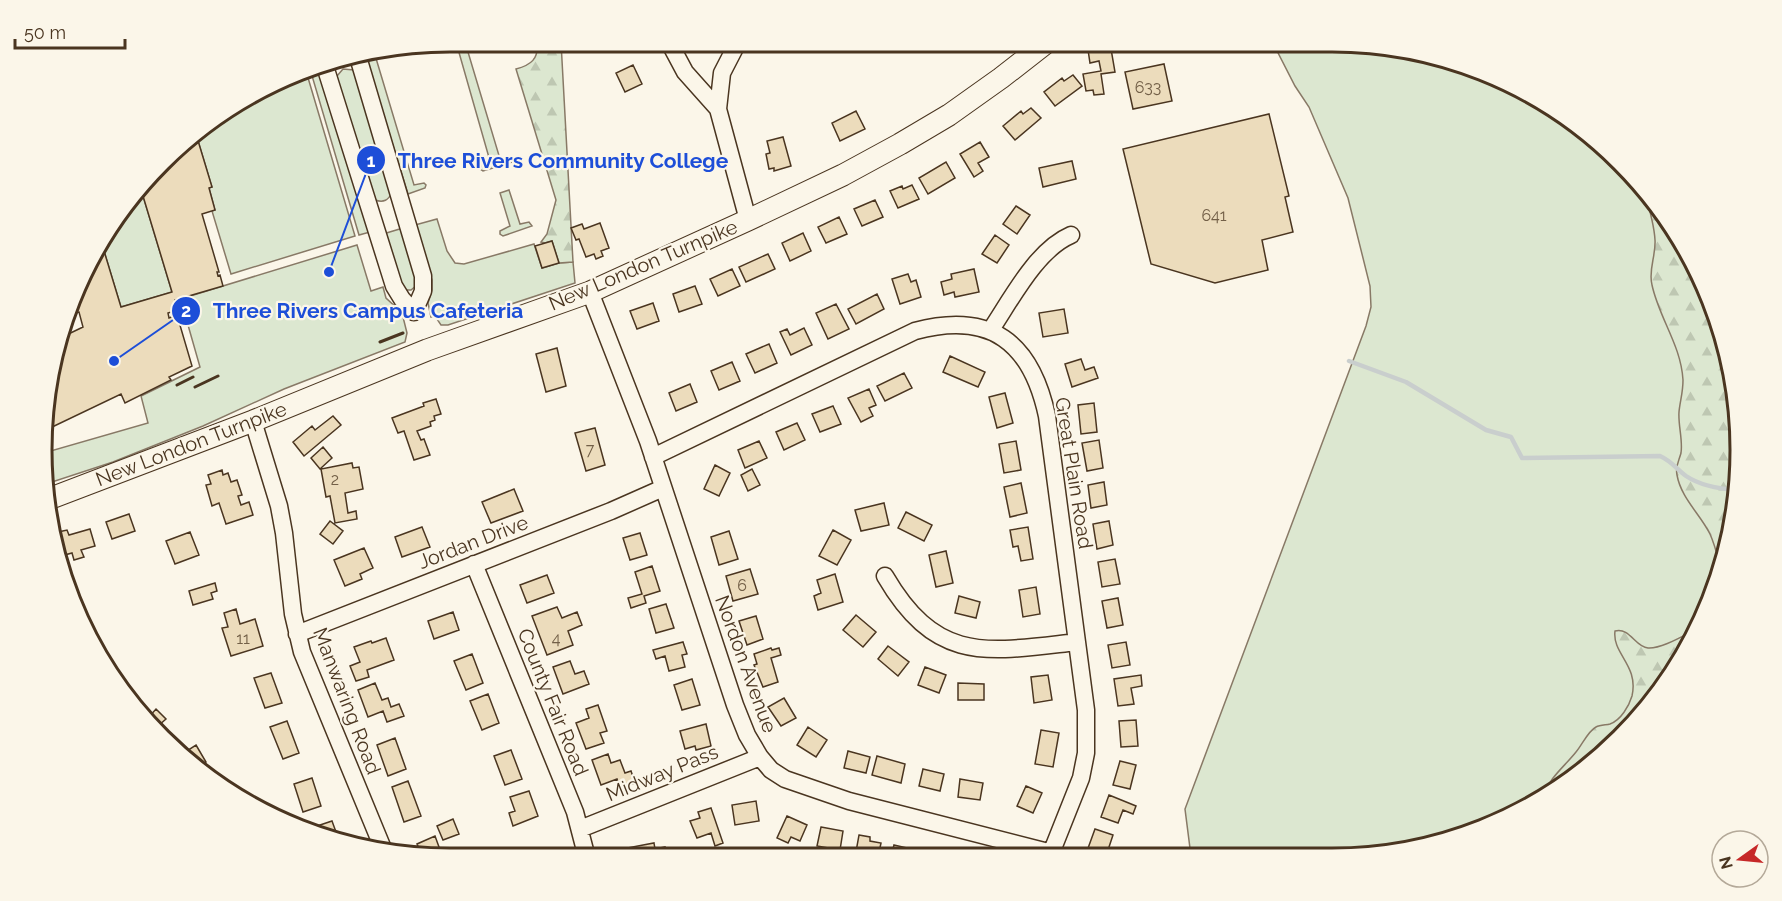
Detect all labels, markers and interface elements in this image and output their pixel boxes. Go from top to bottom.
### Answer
scale bar [15,12,124,50]
text: 50 m [24,22,66,43]
house number: 633 [1135,78,1161,97]
callout: Three Rivers Community College [356,141,741,180]
text: Three Rivers Community College [398,148,729,173]
text: 1 [367,150,376,171]
house number: 641 [1201,206,1227,225]
street label: New London Turnpike [545,214,741,316]
callout: Three Rivers Campus Cafeteria [171,291,535,330]
text: Three Rivers Campus Cafeteria [213,298,523,323]
text: 2 [181,300,191,321]
street label: Great Plain Road [1050,395,1098,551]
street label: New London Turnpike [92,396,290,492]
house number: 7 [586,440,595,459]
house number: 2 [331,470,339,489]
street label: Jordan Drive [415,510,532,574]
house number: 6 [737,576,747,595]
street label: Nordon Avenue [710,592,782,736]
street label: Manwaring Road [308,624,386,778]
street label: County Fair Road [513,625,593,779]
house number: 11 [236,629,250,648]
house number: 4 [552,629,561,648]
street label: Midway Pass [602,740,722,806]
north arrow [1710,829,1770,889]
text: N [1715,854,1737,871]

